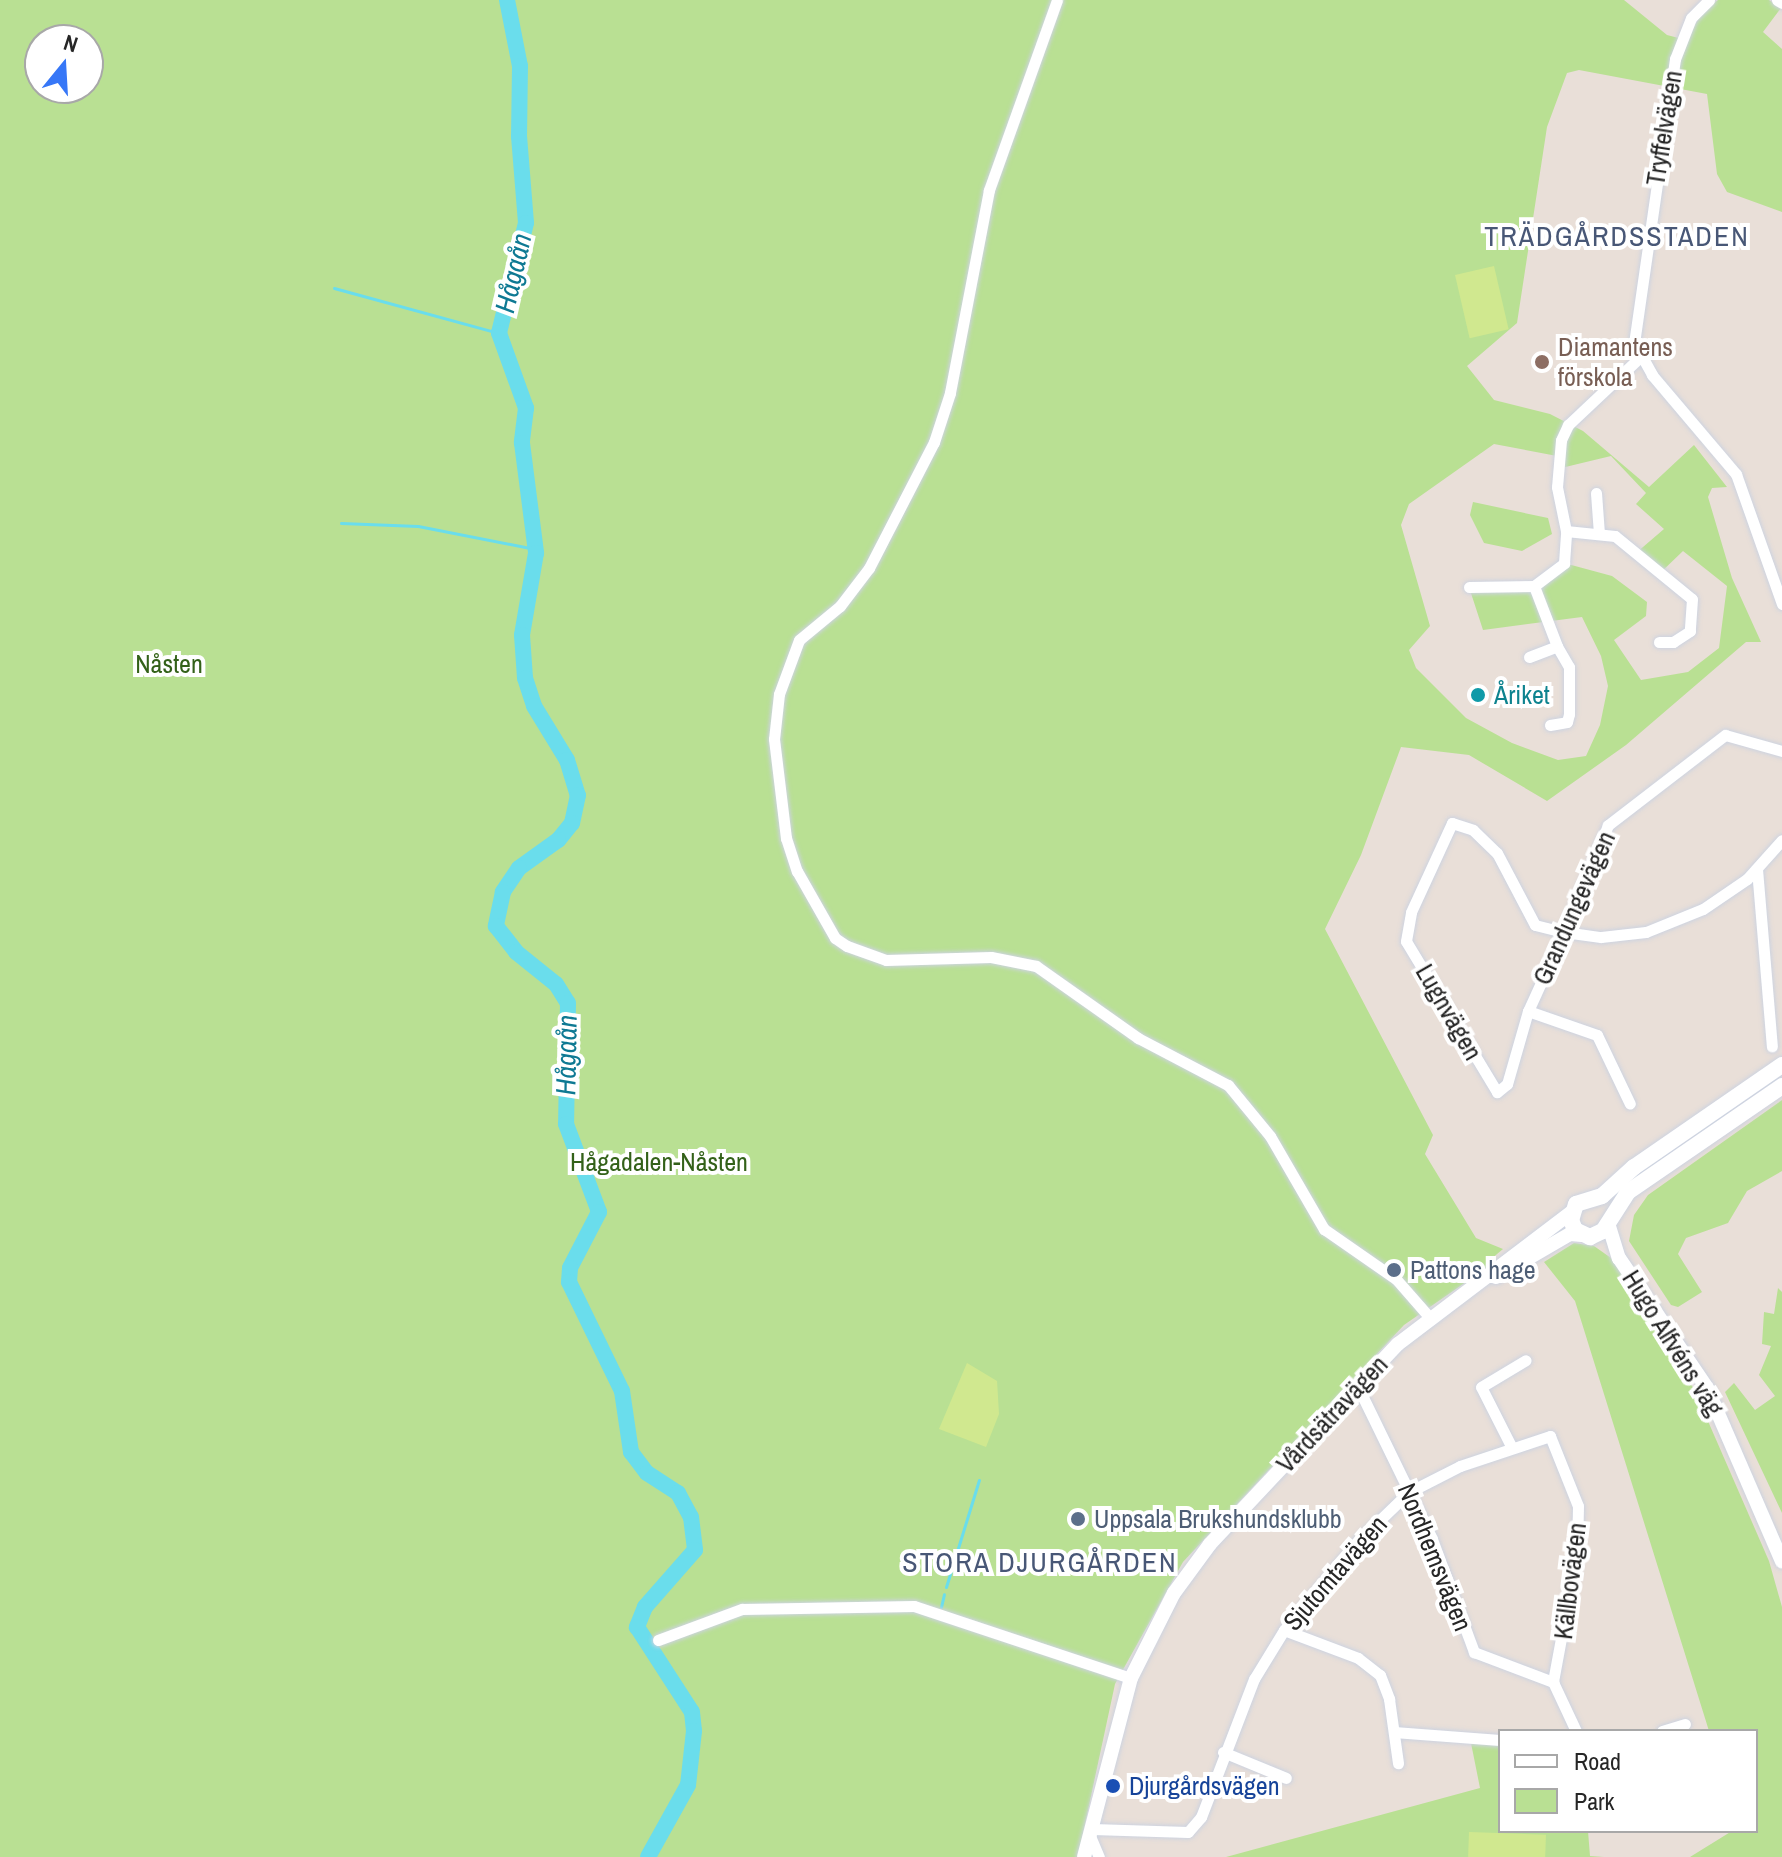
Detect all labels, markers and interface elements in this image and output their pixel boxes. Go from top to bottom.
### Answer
north arrow [24,24,104,104]
text: N [60,27,82,59]
street label: Tryffelvägen [1640,68,1688,188]
district label: TRÄDGÅRDSSTADEN [1484,219,1750,253]
water label: Hågaån [488,230,538,316]
place label: Diamantens förskola [1558,331,1673,392]
marker: Diamantens förskola [1533,353,1551,371]
park label: Nåsten [135,648,203,680]
place label: Åriket [1494,679,1550,711]
marker: Åriket [1469,686,1487,704]
street label: Grandungevägen [1526,826,1622,990]
street label: Lugnvägen [1409,959,1489,1065]
water label: Hågaån [549,1015,583,1095]
park label: Hågadalen-Nåsten [570,1146,748,1178]
place label: Pattons hage [1410,1254,1536,1286]
marker: Pattons hage [1385,1261,1403,1279]
street label: Hugo Alfvéns väg [1615,1264,1731,1422]
street label: Vårdsätravägen [1270,1349,1394,1479]
street label: Nordhemsvägen [1391,1479,1479,1635]
place label: Uppsala Brukshundsklubb [1094,1503,1342,1535]
street label: Sjutomtavägen [1277,1509,1393,1637]
marker: Uppsala Brukshundsklubb [1069,1510,1087,1528]
street label: Källbovägen [1547,1521,1593,1641]
district label: STORA DJURGÅRDEN [902,1545,1178,1579]
legend [1498,1729,1758,1833]
text: Road [1574,1745,1621,1777]
place label: Djurgårdsvägen [1129,1770,1279,1802]
marker: Djurgårdsvägen [1104,1777,1122,1795]
text: Park [1574,1785,1614,1817]

